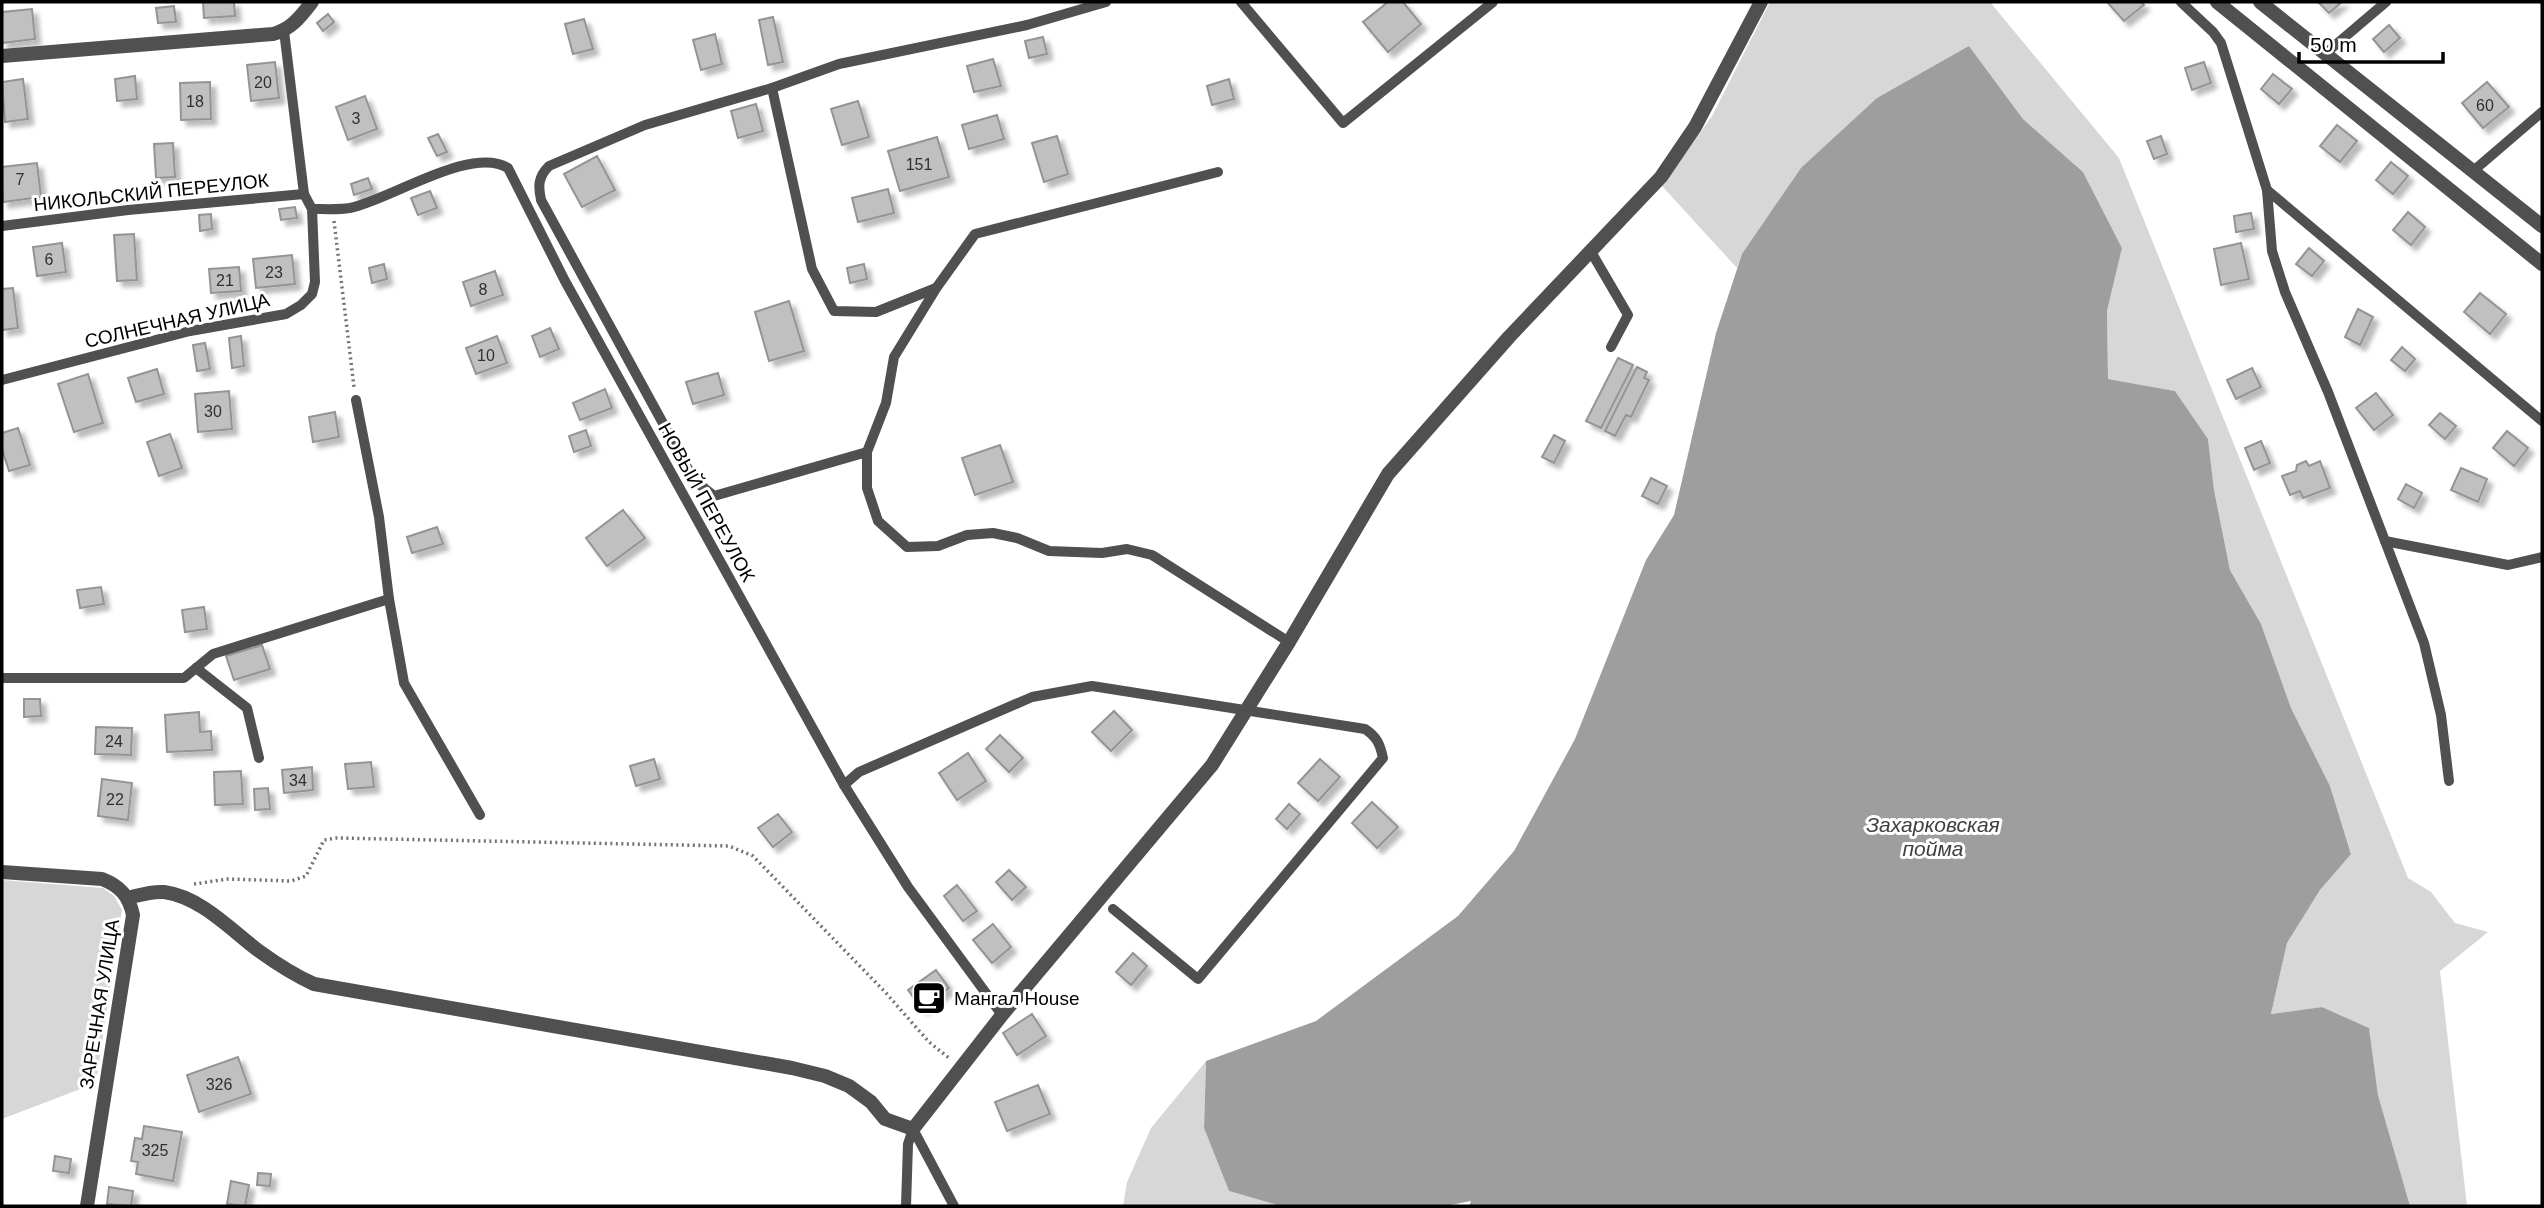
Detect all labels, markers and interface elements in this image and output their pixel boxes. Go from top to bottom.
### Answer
scale bar [2299,21,2442,65]
text: 50 m [2310,33,2357,56]
house number: 20 [254,74,272,91]
house number: 18 [186,93,204,110]
house number: 60 [2476,97,2494,114]
house number: 3 [352,110,361,127]
house number: 151 [906,156,932,173]
street label: НИКОЛЬСКИЙ ПЕРЕУЛОК [33,170,270,215]
house number: 7 [16,171,25,188]
house number: 6 [45,251,54,268]
house number: 23 [265,264,283,281]
house number: 21 [216,272,234,289]
house number: 8 [479,281,488,298]
street label: СОЛНЕЧНАЯ УЛИЦА [83,289,272,352]
house number: 10 [477,347,495,364]
house number: 30 [204,403,222,420]
street label: НОВЫЙ ПЕРЕУЛОК [654,419,759,585]
house number: 24 [105,733,123,750]
house number: 34 [289,772,307,789]
house number: 22 [106,791,124,808]
water label: Захарковская пойма [1866,813,2000,860]
street label: ЗАРЕЧНАЯ УЛИЦА [76,917,123,1091]
cafe icon: Мангал House [910,979,948,1017]
place label: Мангал House [954,988,1079,1009]
house number: 326 [206,1076,232,1093]
house number: 325 [142,1142,168,1159]

